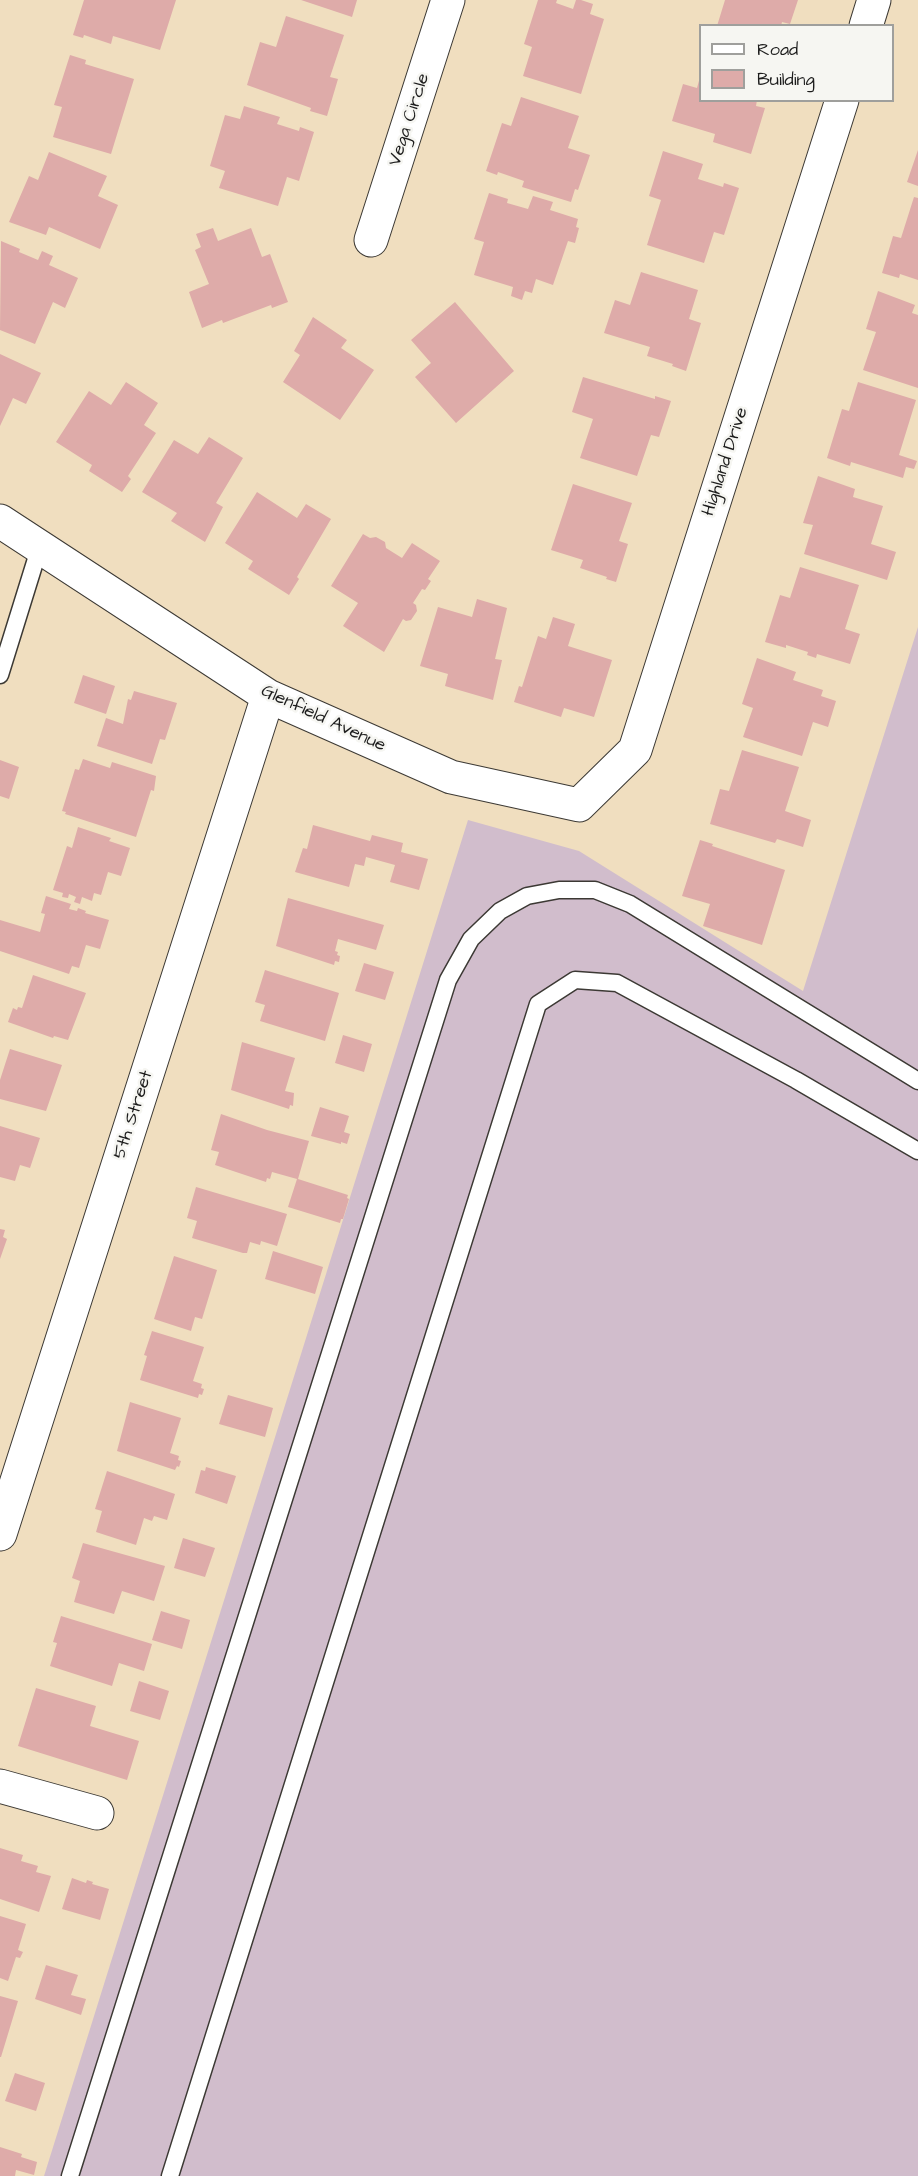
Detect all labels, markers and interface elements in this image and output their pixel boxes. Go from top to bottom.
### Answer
legend [699,24,894,102]
text: Road [757,37,798,62]
text: Building [757,67,815,92]
street label: Vega Circle [385,71,435,169]
street label: Highland Drive [698,405,754,519]
street label: Glenfield Avenue [257,681,389,757]
street label: 5th Street [110,1068,158,1162]

